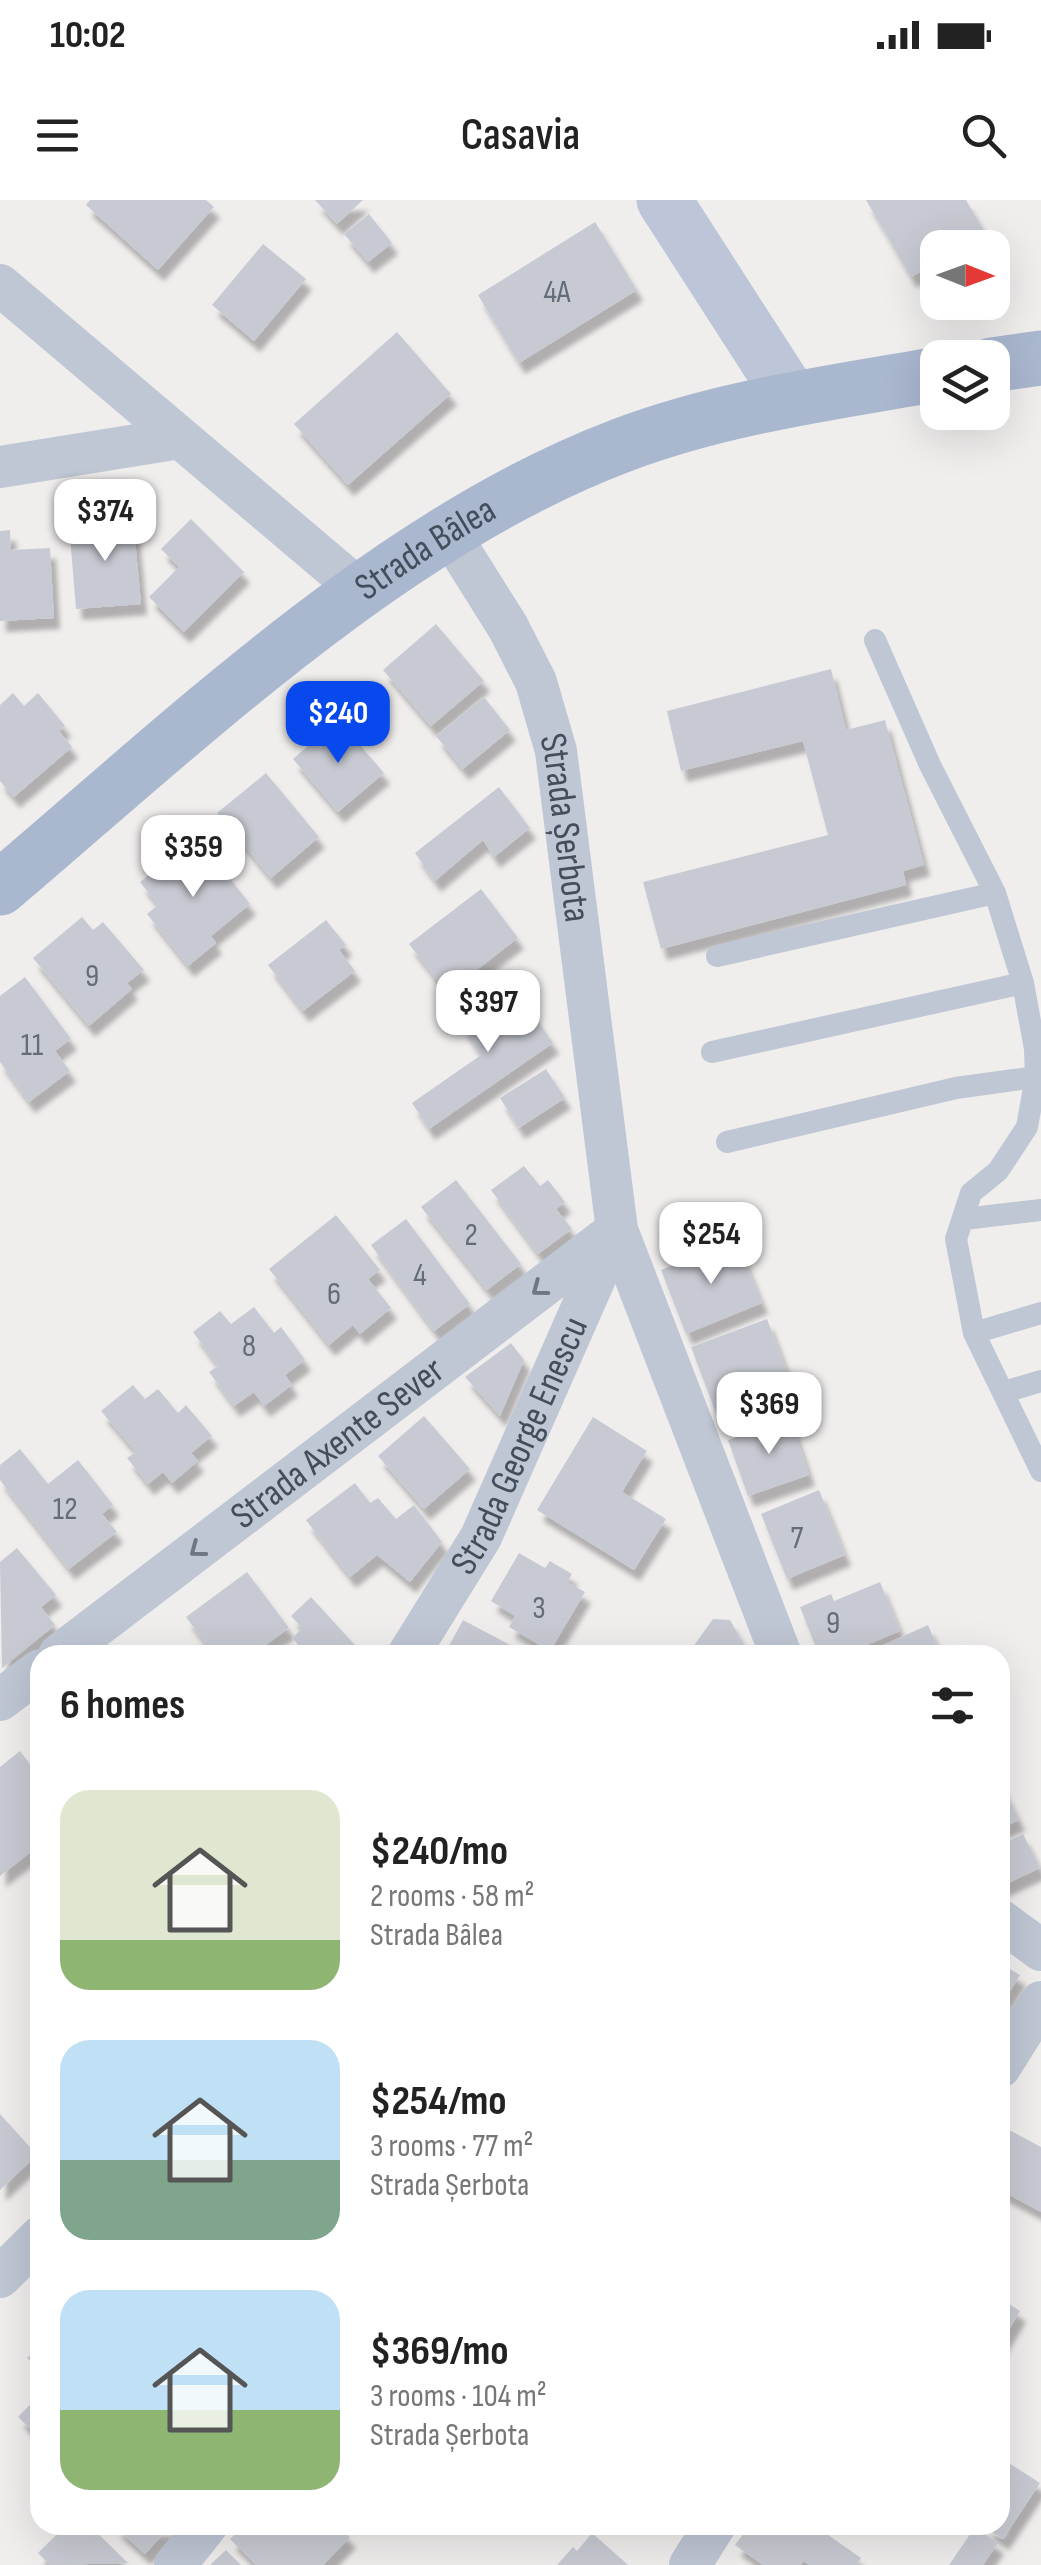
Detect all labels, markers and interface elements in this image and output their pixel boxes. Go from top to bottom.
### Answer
text: 10:02 [50,13,126,58]
icon: menu [30,108,85,163]
text: Casavia [461,108,580,163]
icon: search [956,108,1011,163]
north arrow [920,230,1010,320]
map controls [920,230,1010,430]
house number: 4A [543,273,571,312]
button: layers [920,340,1010,430]
pin: $374 [46,479,164,564]
street label: Strada Bâlea [346,487,503,610]
text: $374 [76,492,134,531]
pin: $240 [279,681,397,766]
text: $240 [308,694,368,733]
street label: Strada Șerbota [530,728,600,925]
pin: $359 [134,815,252,900]
text: $359 [163,828,223,867]
house number: 9 [85,957,99,996]
pin: $397 [429,970,547,1055]
text: $397 [458,983,518,1022]
house number: 11 [21,1026,43,1065]
pin: $254 [652,1202,770,1287]
text: $254 [681,1215,741,1254]
house number: 2 [464,1216,478,1255]
house number: 4 [413,1256,427,1295]
house number: 6 [327,1275,341,1314]
one-way arrow [532,1277,550,1294]
street label: Strada George Enescu [441,1310,598,1582]
house number: 8 [242,1327,256,1366]
street label: Strada Axente Sever [222,1347,453,1538]
pin: $369 [710,1372,828,1457]
text: $369 [739,1385,799,1424]
house number: 12 [53,1490,77,1529]
house number: 7 [791,1519,804,1558]
one-way arrow [190,1538,208,1555]
house number: 3 [532,1589,546,1628]
house number: 9 [826,1604,840,1643]
icon: filters [925,1678,980,1733]
text: 6 homes [60,1680,185,1731]
text: $240/mo [370,1826,508,1877]
icon: home [140,1830,260,1950]
text: 2 rooms · 58 m² [370,1877,535,1916]
text: Strada Bâlea [370,1916,503,1955]
text: $254/mo [370,2076,507,2127]
icon: home [140,2080,260,2200]
text: 3 rooms · 77 m² [370,2127,534,2166]
text: Strada Șerbota [370,2166,529,2205]
text: $369/mo [370,2326,509,2377]
icon: home [140,2330,260,2450]
text: 3 rooms · 104 m² [370,2377,547,2416]
text: Strada Șerbota [370,2416,529,2455]

